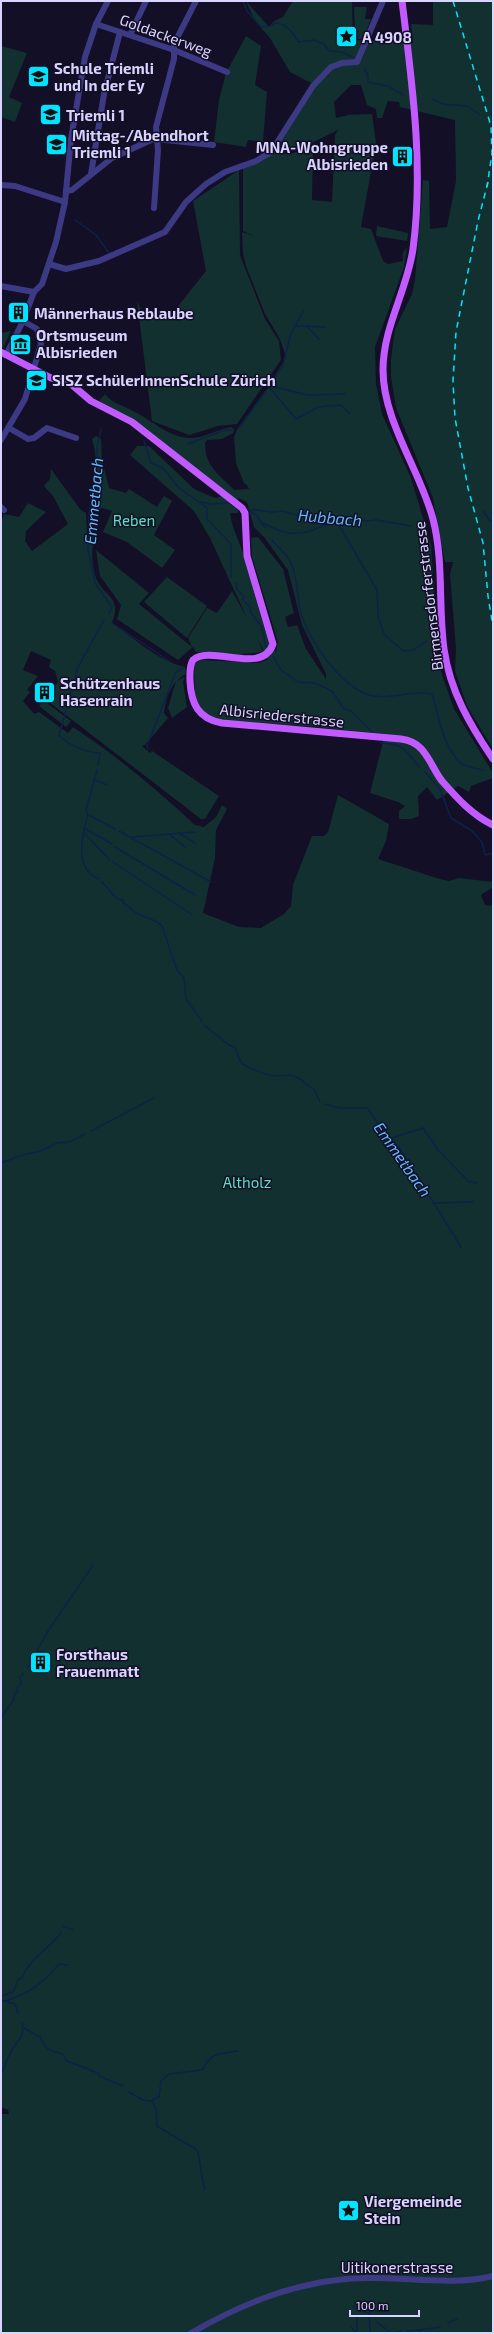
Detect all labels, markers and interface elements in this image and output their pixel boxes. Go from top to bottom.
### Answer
street label: Goldackerweg [117,10,215,60]
place icon: A 4908 [333,24,359,50]
place label: A 4908 [362,28,412,46]
place label: Schule Triemli und In der Ey [54,59,154,95]
school or university icon: Schule Triemli und In der Ey [26,64,52,90]
school or university icon: Triemli 1 [37,102,63,128]
place label: Triemli 1 [66,106,125,124]
place label: Mittag-/Abendhort Triemli 1 [72,126,209,161]
school or university icon: Mittag-/Abendhort Triemli 1 [44,131,70,157]
place label: MNA-Wohngruppe Albisrieden [256,138,388,173]
building icon: MNA-Wohngruppe Albisrieden [390,143,416,169]
building icon: Männerhaus Reblaube [5,300,31,326]
place label: Männerhaus Reblaube [34,304,194,322]
place label: Ortsmuseum Albisrieden [36,326,128,361]
museum icon: Ortsmuseum Albisrieden [7,331,33,357]
school or university icon: SISZ SchülerInnenSchule Zürich [23,367,49,393]
place label: SISZ SchülerInnenSchule Zürich [52,371,276,389]
water label: Emmetbach [80,457,106,545]
water label: Hubbach [297,505,363,529]
park label: Reben [113,511,155,529]
street label: Birmensdorferstrasse [410,520,446,672]
place label: Schützenhaus Hasenrain [60,674,160,709]
building icon: Schützenhaus Hasenrain [31,679,57,705]
street label: Albisriederstrasse [219,700,345,730]
water label: Emmetbach [370,1118,436,1200]
park label: Altholz [223,1173,271,1191]
place label: Forsthaus Frauenmatt [56,1645,140,1680]
building icon: Forsthaus Frauenmatt [28,1650,54,1676]
place label: Viergemeinde Stein [364,2192,462,2227]
place icon: Viergemeinde Stein [336,2197,362,2223]
street label: Uitikonerstrasse [341,2258,453,2276]
scale bar [350,2292,419,2318]
text: 100 m [356,2298,388,2312]

